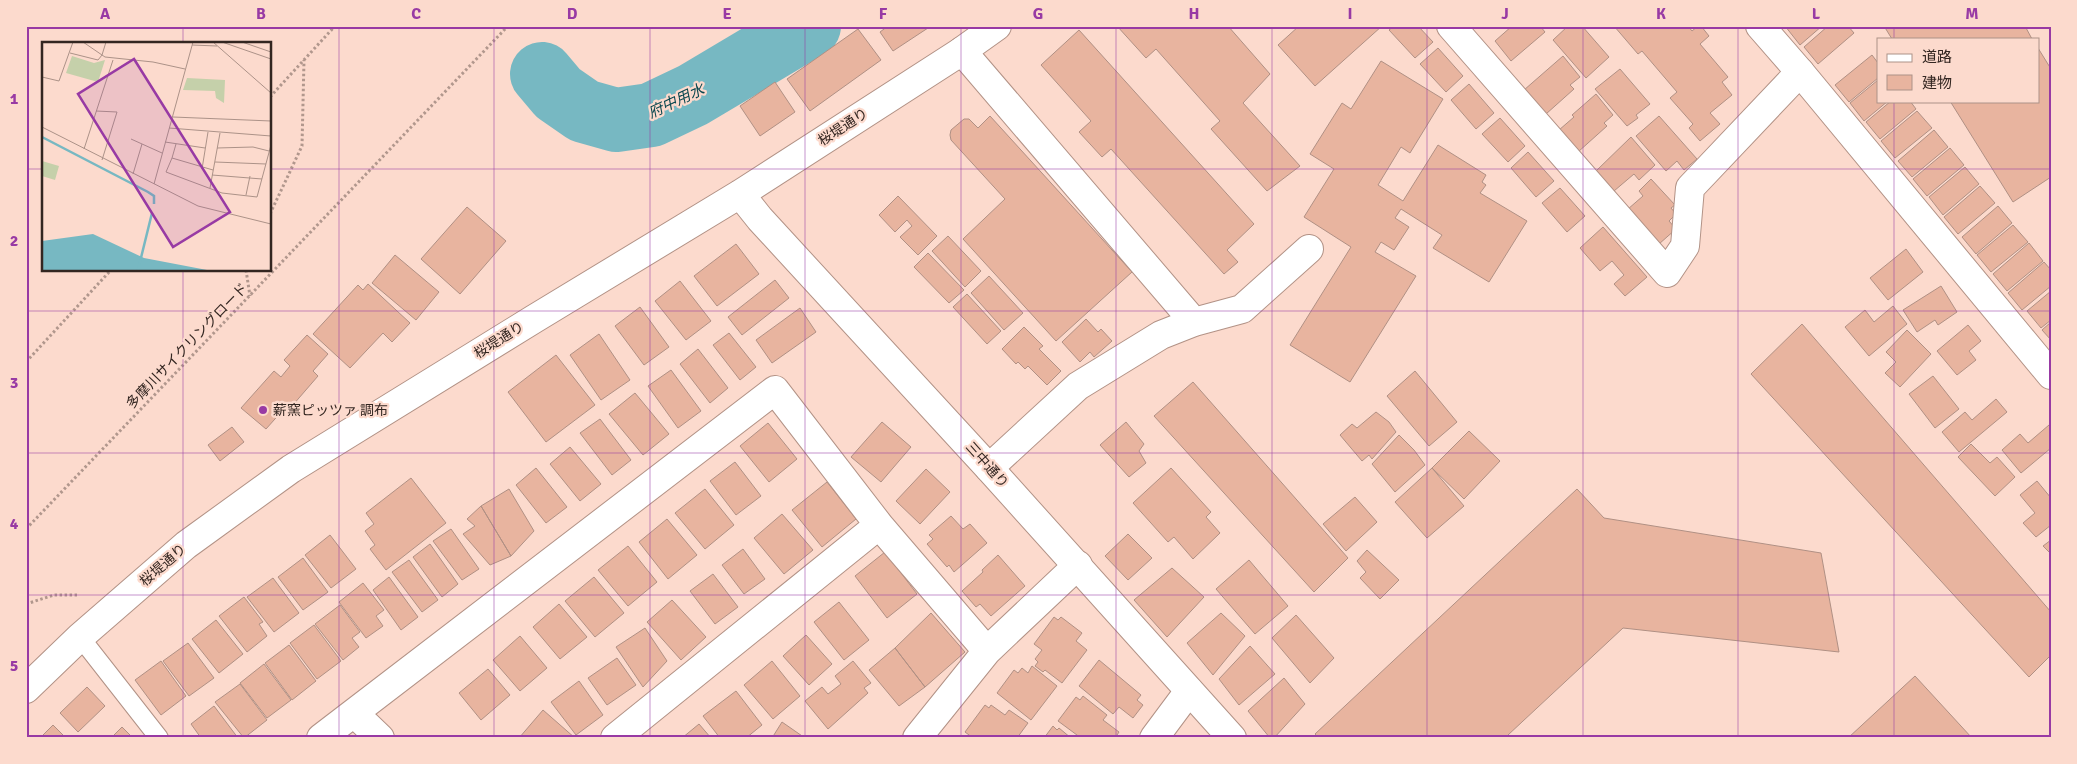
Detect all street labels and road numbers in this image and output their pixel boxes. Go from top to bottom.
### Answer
street label: 桜堤通り [815,105,871,149]
street label: 多摩川サイクリングロード [123,280,251,412]
street label: 桜堤通り [471,318,527,362]
street label: 三中通り [962,439,1012,491]
street label: 桜堤通り [136,540,190,590]

